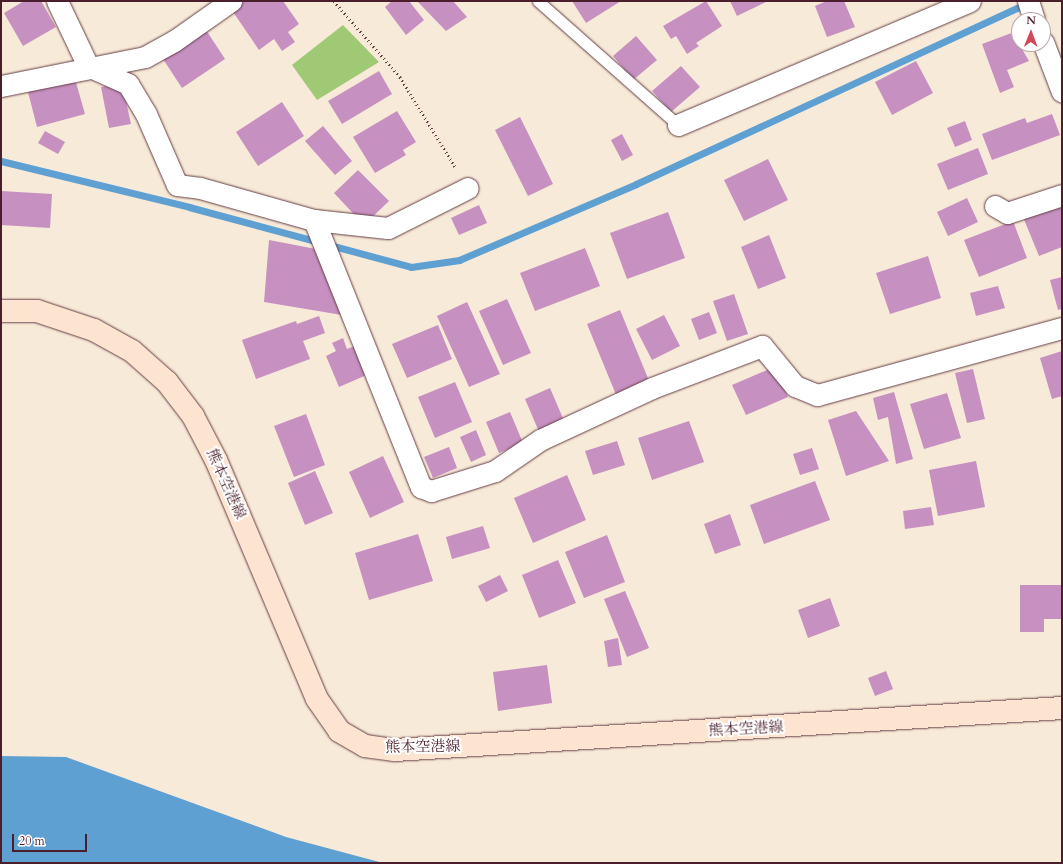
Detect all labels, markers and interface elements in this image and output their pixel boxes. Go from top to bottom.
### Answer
north arrow [1011,12,1051,52]
text: N [1026,13,1036,28]
street label: 熊本空港線 [203,446,249,522]
street label: 熊本空港線 [708,718,784,740]
street label: 熊本空港線 [385,737,461,757]
scale bar [14,826,89,852]
text: 20 m [19,833,45,849]

